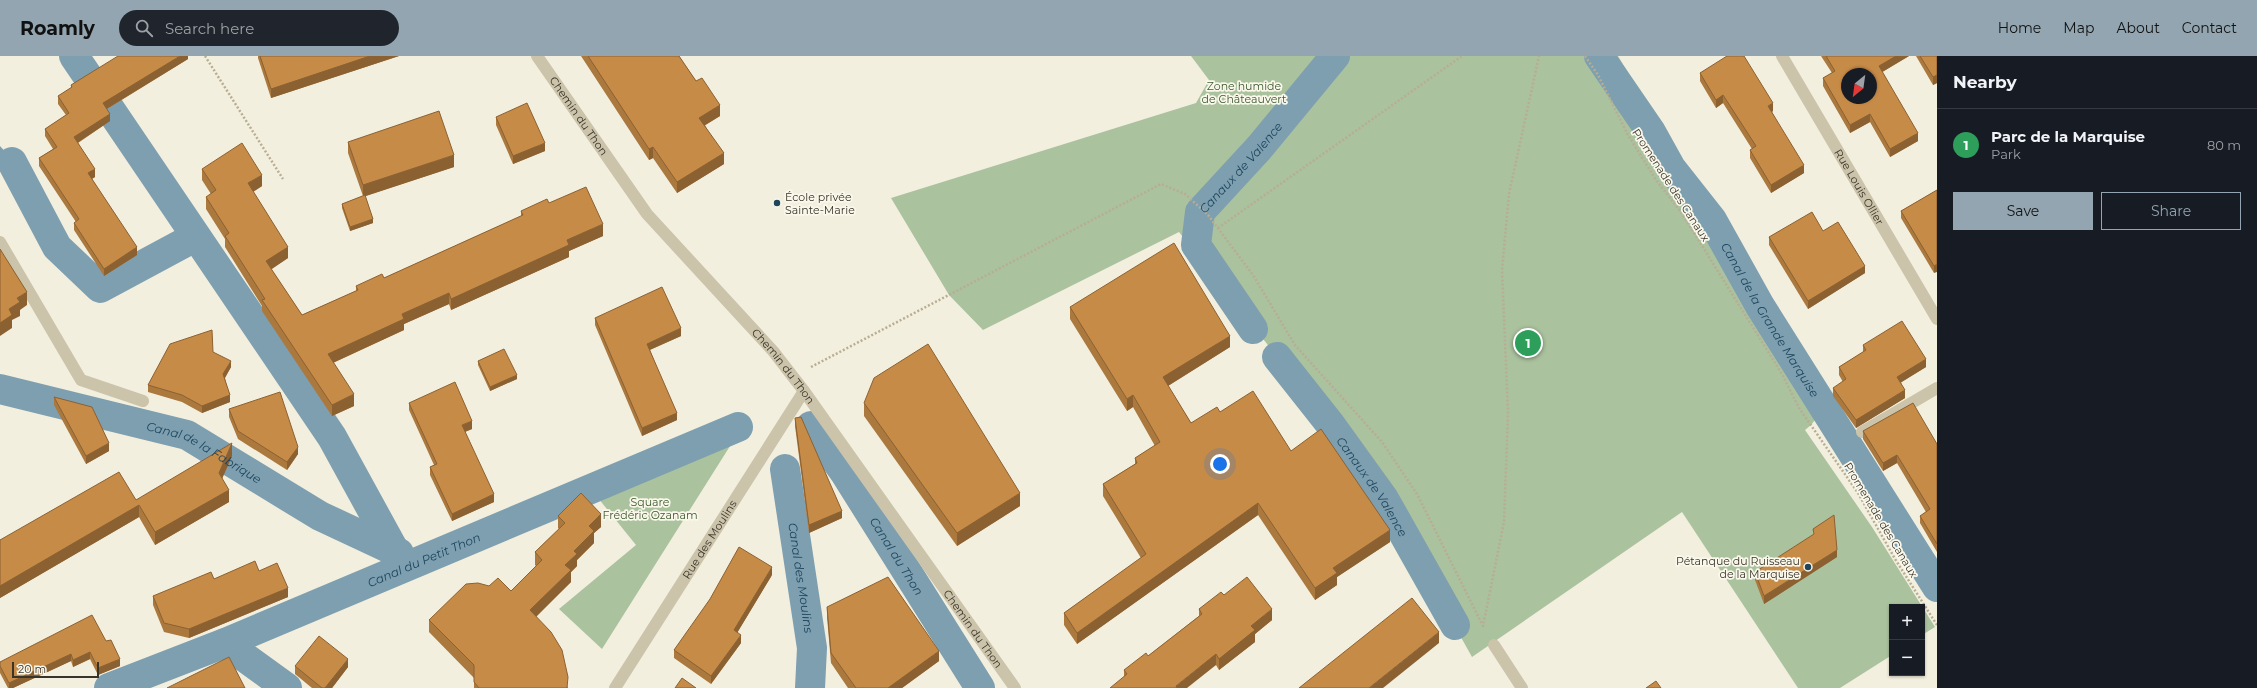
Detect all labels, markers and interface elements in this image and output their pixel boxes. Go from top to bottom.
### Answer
search box [119,10,399,46]
text: Roamly [20,17,95,40]
icon: search [133,17,155,39]
text: Search here [165,19,254,38]
text: Home [1998,19,2041,37]
text: Map [2063,19,2094,37]
text: About [2116,19,2160,37]
text: Contact [2182,19,2237,37]
north arrow [1841,68,1877,104]
text: Nearby [1953,72,2017,92]
street label: Chemin du Thon [546,74,611,158]
park label: Zone humide de Châteauvert [1202,79,1287,106]
water label: Canaux de Valence [1196,119,1285,216]
street label: Promenade des Canaux [1629,126,1713,244]
text: Parc de la Marquise [1991,127,2145,146]
text: 1 [1963,137,1969,153]
text: 80 m [2207,137,2241,153]
street label: Rue Louis Ollier [1831,146,1887,228]
text: Park [1991,146,2021,162]
place label: École privée Sainte-Marie [785,190,855,217]
button: Save [1953,192,2093,230]
button: Share [2101,192,2241,230]
marker: École privée Sainte-Marie [772,198,782,208]
water label: Canal de la Grande Marquise [1718,240,1823,400]
street label: Chemin du Thon [749,326,818,407]
pin: 1 [1515,328,1541,358]
water label: Canal de la Fabrique [145,418,264,486]
water label: Canaux de Valence [1334,433,1411,539]
your location [1210,454,1230,474]
street label: Promenade des Canaux [1841,460,1921,580]
park label: Square Frédéric Ozanam [602,495,698,522]
street label: Rue des Moulins [679,497,740,582]
water label: Canal du Thon [867,514,927,598]
water label: Canal des Moulins [786,522,817,634]
water label: Canal du Petit Thon [365,529,482,590]
place label: Pétanque du Ruisseau de la Marquise [1676,554,1800,581]
marker: Pétanque du Ruisseau de la Marquise [1803,562,1813,572]
street label: Chemin du Thon [940,587,1006,671]
map controls [1889,604,1925,676]
button: + [1889,604,1925,640]
button: − [1889,640,1925,676]
scale bar [12,660,99,679]
text: 20 m [18,662,46,676]

